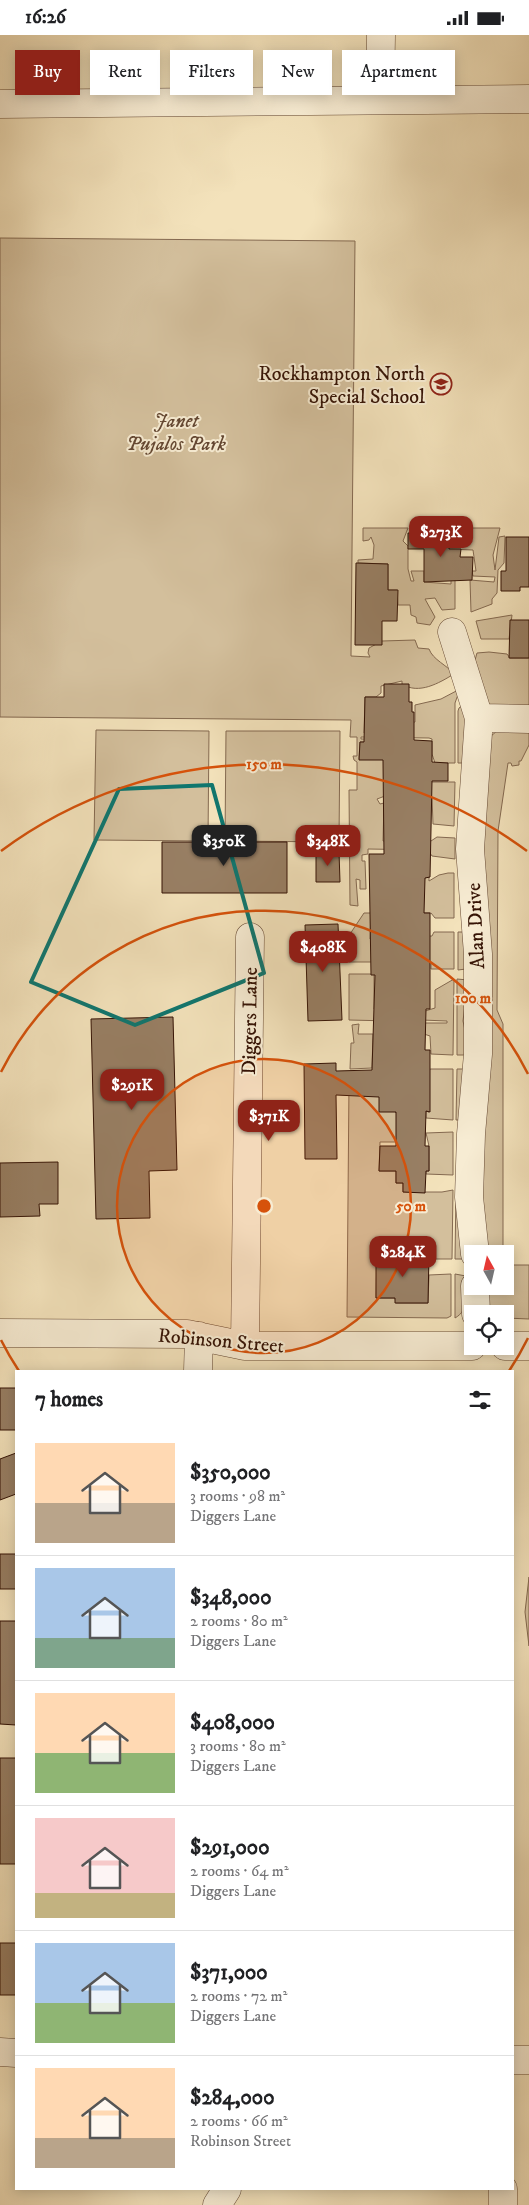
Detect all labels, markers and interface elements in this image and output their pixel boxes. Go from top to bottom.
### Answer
text: 16:26 [25,6,66,29]
chip: Buy [15,50,80,95]
chip: Rent [90,50,160,95]
chip: Filters [170,50,253,95]
chip: New [263,50,332,95]
chip: Apartment [342,50,455,95]
place label: Rockhampton North Special School [259,362,426,410]
school or university icon: Rockhampton North Special School [429,372,453,396]
park label: Janet Pujalos Park [126,409,226,457]
pin: $273K [406,515,476,558]
text: $273K [420,522,462,542]
text: 150 m [246,755,282,774]
pin: $350K [189,825,259,867]
pin: $348K [293,825,363,867]
text: $350K [203,831,245,851]
text: $348K [306,831,350,851]
street label: Alan Drive [462,882,491,970]
pin: $408K [288,931,358,973]
text: $408K [300,937,346,957]
street label: Diggers Lane [237,967,264,1075]
text: 100 m [455,989,492,1008]
pin: $291K [97,1069,167,1111]
text: $291K [111,1075,153,1095]
pin: $371K [234,1099,304,1142]
text: $371K [249,1106,289,1126]
centre of rings [255,1197,273,1215]
text: 50 m [395,1197,427,1216]
pin: $284K [368,1235,438,1278]
text: $284K [380,1242,426,1262]
north arrow [464,1245,514,1295]
map controls [464,1245,514,1355]
button: locate [464,1305,514,1355]
street label: Robinson Street [157,1324,285,1359]
icon: filters [466,1386,494,1414]
text: 7 homes [35,1387,103,1413]
text: $350,000 [190,1460,271,1486]
icon: home [75,1463,135,1523]
text: 3 rooms · 98 m² [190,1486,285,1506]
text: Diggers Lane [190,1506,276,1526]
text: $348,000 [190,1585,271,1611]
icon: home [75,1588,135,1648]
text: 2 rooms · 80 m² [190,1611,288,1631]
text: Diggers Lane [190,1631,276,1651]
text: $408,000 [190,1710,275,1736]
icon: home [75,1713,135,1773]
text: 3 rooms · 80 m² [190,1736,286,1756]
text: Diggers Lane [190,1756,276,1776]
text: $291,000 [190,1835,269,1861]
icon: home [75,1838,135,1898]
text: 2 rooms · 64 m² [190,1861,289,1881]
text: Diggers Lane [190,1881,276,1901]
text: $371,000 [190,1960,268,1986]
icon: home [75,1963,135,2023]
text: 2 rooms · 72 m² [190,1986,287,2006]
text: Diggers Lane [190,2006,276,2026]
text: $284,000 [190,2085,274,2111]
icon: home [75,2088,135,2148]
text: 2 rooms · 66 m² [190,2111,288,2131]
text: Robinson Street [190,2131,291,2151]

